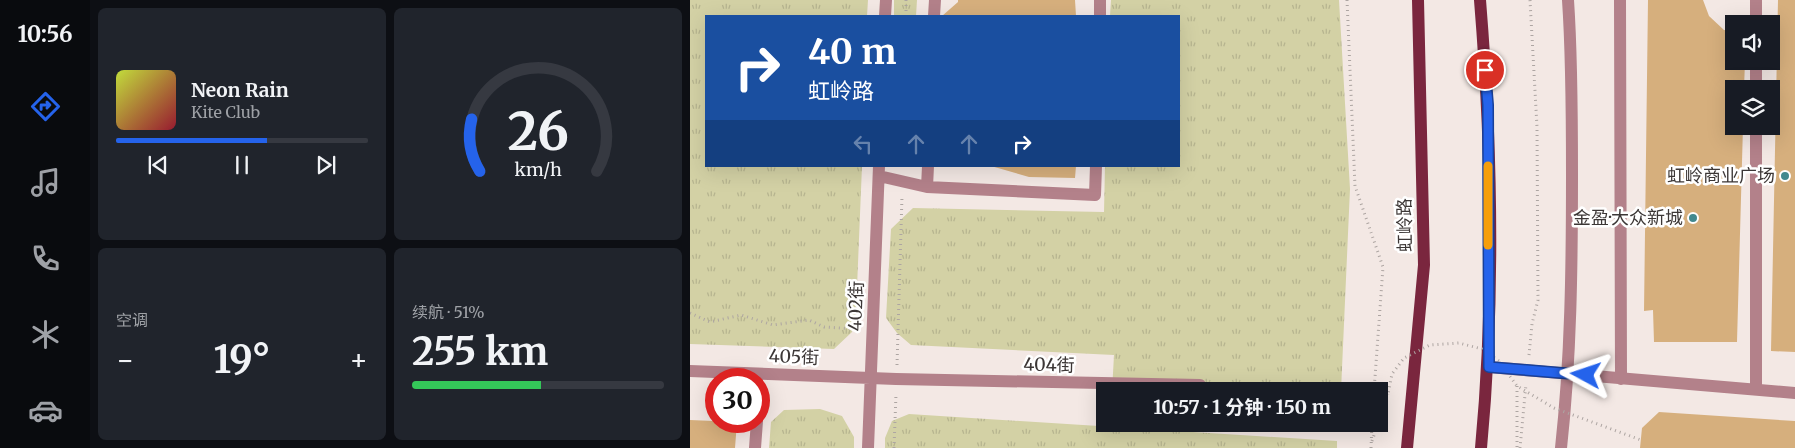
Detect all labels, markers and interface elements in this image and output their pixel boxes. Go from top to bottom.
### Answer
map controls [1725,15,1780,135]
button: sound [1725,15,1780,70]
text: 10:56 [17,20,73,48]
text: 40 m [808,30,896,74]
icon: right [725,35,790,100]
pin [1464,49,1506,91]
icon: arrive [1471,56,1499,84]
text: 虹岭路 [808,77,874,105]
text: Neon Rain [191,78,289,102]
button: layers [1725,80,1780,135]
icon: directions [28,89,63,124]
text: 26 [507,99,569,164]
text: Kite Club [191,102,260,122]
icon: left [849,130,877,158]
icon: ahead [902,130,930,158]
icon: ahead [955,130,983,158]
icon: right [1008,130,1036,158]
icon: previous [144,151,172,179]
icon: pause [228,151,256,179]
icon: next [312,151,340,179]
text: km/h [514,158,562,181]
place label: 虹岭商业广场 [1667,164,1775,187]
icon: music [28,165,63,200]
marker: 虹岭商业广场 [1779,170,1791,182]
street label: 虹岭路 [1393,198,1416,252]
place label: 金盈·大众新城 [1573,206,1683,229]
marker: 金盈·大众新城 [1687,212,1699,224]
icon: phone [28,241,63,276]
street label: 402街 [843,280,868,332]
text: 续航 · 51% [412,302,485,322]
text: 空调 [116,310,148,330]
icon: climate [28,317,63,352]
text: 255 km [412,328,548,375]
text: 19° [214,336,271,383]
text: − [116,342,135,378]
text: + [349,342,368,378]
street label: 405街 [768,344,820,369]
position arrow [1559,348,1611,400]
street label: 404街 [1023,353,1075,376]
speed limit sign: 30 [705,368,770,433]
icon: car [28,393,63,428]
text: 10:57 · 1 分钟 · 150 m [1153,395,1331,419]

